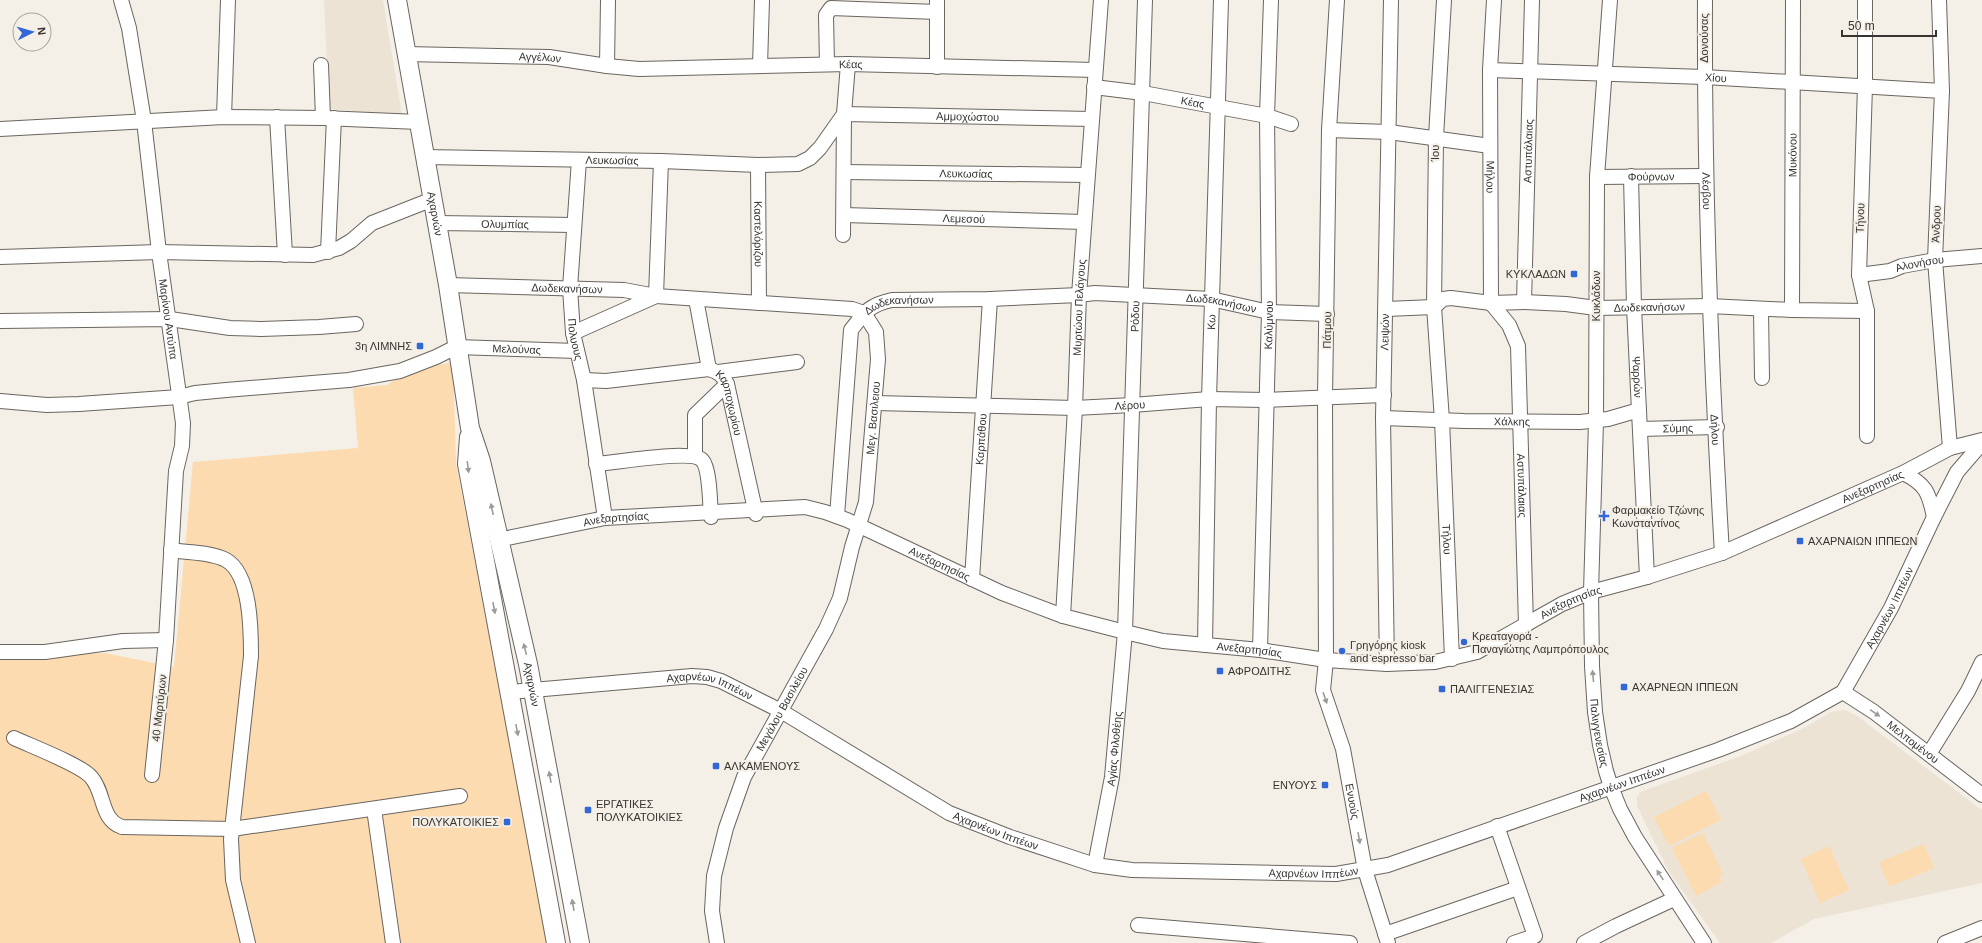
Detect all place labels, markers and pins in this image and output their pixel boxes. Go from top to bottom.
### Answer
place label: ΚΥΚΛΑΔΩΝ [1506,268,1566,280]
marker: ΚΥΚΛΑΔΩΝ [1569,269,1579,279]
place label: 3η ΛΙΜΝΗΣ [355,340,412,352]
marker: 3η ΛΙΜΝΗΣ [415,341,425,351]
place label: Φαρμακείο Τζώνης Κωνσταντίνος [1612,504,1704,529]
marker: Φαρμακείο Τζώνης Κωνσταντίνος [1599,511,1609,521]
place label: ΑΧΑΡΝΑΙΩΝ ΙΠΠΕΩΝ [1808,535,1917,547]
marker: ΑΧΑΡΝΑΙΩΝ ΙΠΠΕΩΝ [1795,536,1805,546]
place label: Κρεαταγορά - Παναγιώτης Λαμπρόπουλος [1472,630,1609,655]
marker: Κρεαταγορά - Παναγιώτης Λαμπρόπουλος [1459,637,1469,647]
place label: Γρηγόρης kiosk and espresso bar [1350,639,1435,664]
marker: Γρηγόρης kiosk and espresso bar [1337,646,1347,656]
place label: ΑΦΡΟΔΙΤΗΣ [1228,665,1292,677]
marker: ΑΦΡΟΔΙΤΗΣ [1215,666,1225,676]
place label: ΑΧΑΡΝΕΩΝ ΙΠΠΕΩΝ [1632,681,1738,693]
marker: ΑΧΑΡΝΕΩΝ ΙΠΠΕΩΝ [1619,682,1629,692]
place label: ΠΑΛΙΓΓΕΝΕΣΙΑΣ [1450,683,1535,695]
marker: ΠΑΛΙΓΓΕΝΕΣΙΑΣ [1437,684,1447,694]
place label: ΑΛΚΑΜΕΝΟΥΣ [724,760,800,772]
marker: ΑΛΚΑΜΕΝΟΥΣ [711,761,721,771]
place label: ΕΝΥΟΥΣ [1273,779,1317,791]
marker: ΕΝΥΟΥΣ [1320,780,1330,790]
place label: ΕΡΓΑΤΙΚΕΣ ΠΟΛΥΚΑΤΟΙΚΙΕΣ [596,798,683,823]
marker: ΕΡΓΑΤΙΚΕΣ ΠΟΛΥΚΑΤΟΙΚΙΕΣ [583,805,593,815]
place label: ΠΟΛΥΚΑΤΟΙΚΙΕΣ [412,816,499,828]
marker: ΠΟΛΥΚΑΤΟΙΚΙΕΣ [502,817,512,827]

